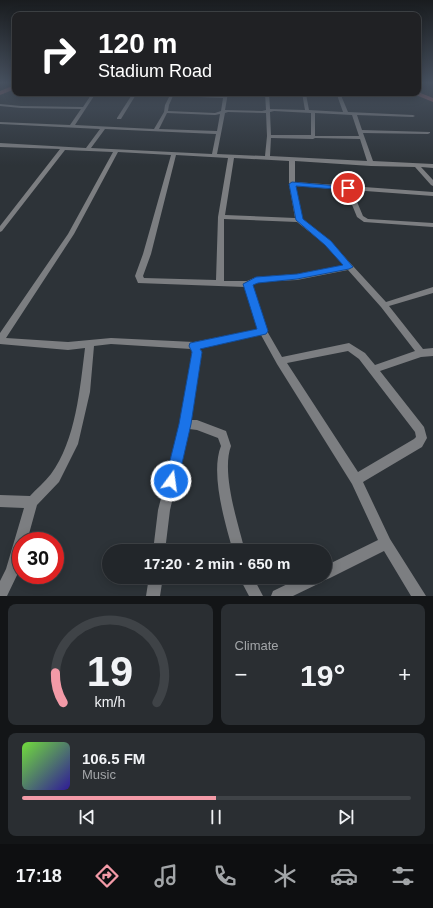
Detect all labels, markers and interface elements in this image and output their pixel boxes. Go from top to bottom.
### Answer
icon: right [32,28,84,80]
text: 120 m [98,28,177,59]
text: Stadium Road [98,61,212,81]
pin [331,171,365,205]
icon: arrive [337,177,359,199]
position arrow [150,460,192,502]
speed limit sign: 30 [12,532,64,584]
text: 17:20 · 2 min · 650 m [144,555,290,572]
text: Climate [235,638,279,653]
text: 19 [87,647,133,694]
text: 19° [300,659,345,692]
text: − [235,662,247,687]
text: + [398,662,411,687]
text: km/h [95,693,126,709]
text: 106.5 FM [82,750,145,767]
text: Music [82,767,116,782]
icon: previous [76,806,98,828]
icon: pause [205,806,227,828]
icon: next [335,806,357,828]
icon: directions [93,862,121,890]
icon: music [152,862,180,890]
icon: phone [211,862,239,890]
icon: climate [271,862,299,890]
icon: car [330,862,358,890]
icon: filters [389,862,417,890]
text: 17:18 [16,866,62,886]

